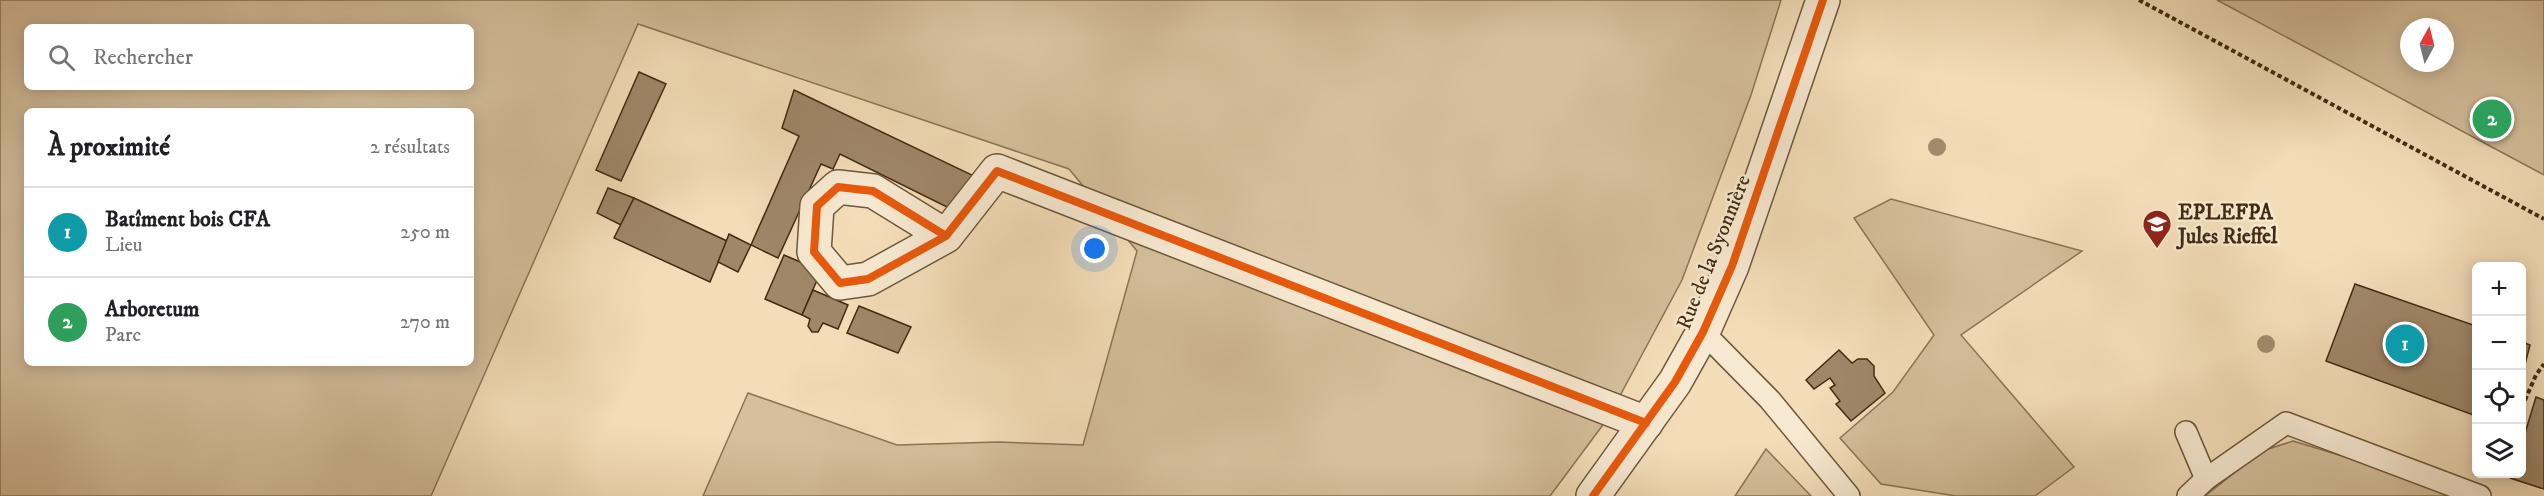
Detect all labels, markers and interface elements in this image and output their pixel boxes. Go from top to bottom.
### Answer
north arrow [2400,18,2454,72]
search box [24,24,474,90]
icon: search [45,41,78,74]
text: Rechercher [93,44,193,71]
pin: 2 [2472,96,2512,142]
text: À proximité [48,131,170,164]
text: 2 résultats [370,135,450,160]
street label: Rue de la Syonnière [1671,171,1757,333]
place label: EPLEFPA Jules Rieffel [2176,200,2278,250]
text: Batîment bois CFA [105,206,270,233]
school or university icon: EPLEFPA Jules Rieffel [2141,208,2173,250]
text: 1 [64,220,71,245]
text: 250 m [400,220,450,245]
text: Lieu [105,233,143,258]
your location [1080,234,1109,263]
map controls [2472,262,2526,478]
button: + [2472,262,2526,316]
text: Arboretum [105,296,200,323]
text: 2 [63,310,72,335]
text: 270 m [400,310,450,335]
button: − [2472,316,2526,370]
pin: 1 [2386,322,2424,366]
text: Parc [105,323,141,348]
button: locate [2472,370,2526,424]
button: layers [2472,424,2526,478]

